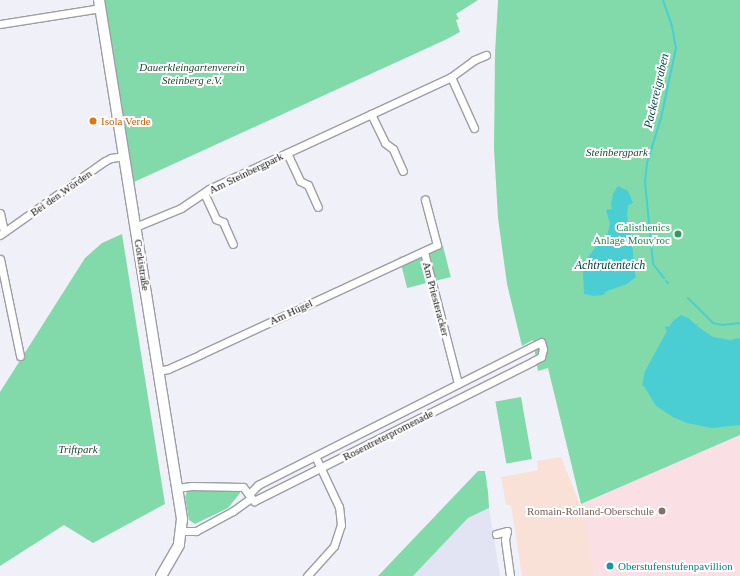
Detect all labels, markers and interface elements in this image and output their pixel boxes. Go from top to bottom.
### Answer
water label: Packereigraben [641,52,673,130]
park label: Dauerkleingartenverein Steinberg e.V. [139,61,245,87]
place label: Isola Verde [101,114,151,128]
marker: Isola Verde [88,116,98,126]
park label: Steinbergpark [586,145,648,159]
street label: Am Steinbergpark [207,149,285,197]
street label: Bei den Wörden [28,167,94,219]
place label: Calisthenics Anlage Mouv'roc [593,221,670,247]
marker: Calisthenics Anlage Mouv'roc [673,229,683,239]
street label: Gorkistraße [131,238,153,292]
water label: Achtrutenteich [575,259,645,273]
street label: Am Priesteracker [420,260,452,338]
street label: Am Hügel [267,296,315,328]
street label: Rosentreterpromenade [341,407,435,463]
park label: Triftpark [58,442,98,456]
place label: Romain-Rolland-Oberschule [527,504,654,518]
marker: Romain-Rolland-Oberschule [657,506,667,516]
place label: Oberstufenstufenpavillion [618,559,733,573]
marker: Oberstufenstufenpavillion [605,561,615,571]

